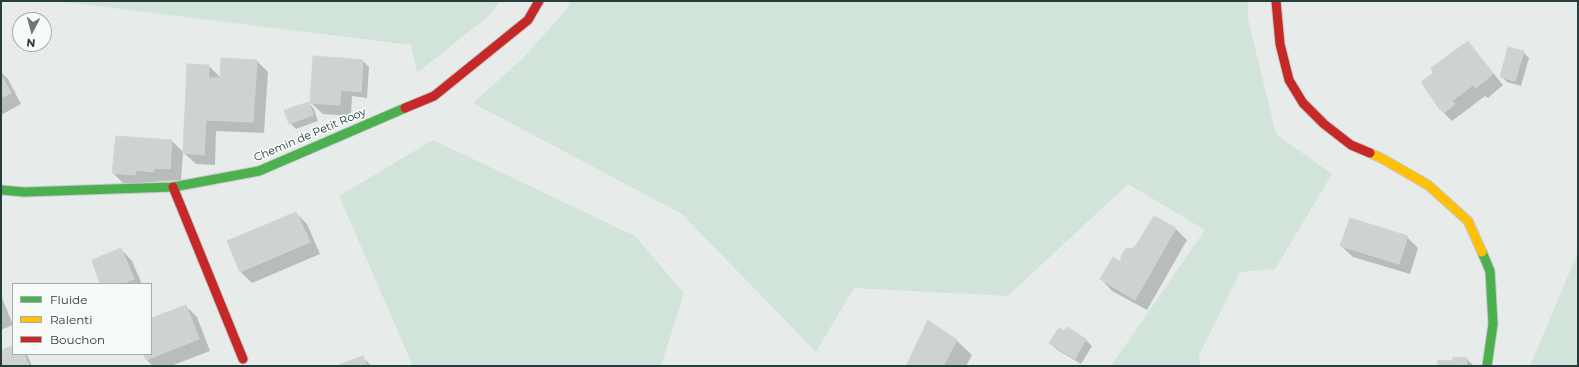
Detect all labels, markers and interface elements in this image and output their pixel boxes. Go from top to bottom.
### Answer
north arrow [12,12,52,52]
text: N [26,36,36,50]
street label: Chemin de Petit Rooy [252,105,368,165]
legend [12,283,152,355]
text: Fluide [50,292,88,307]
text: Ralenti [50,312,92,327]
text: Bouchon [50,332,105,347]

